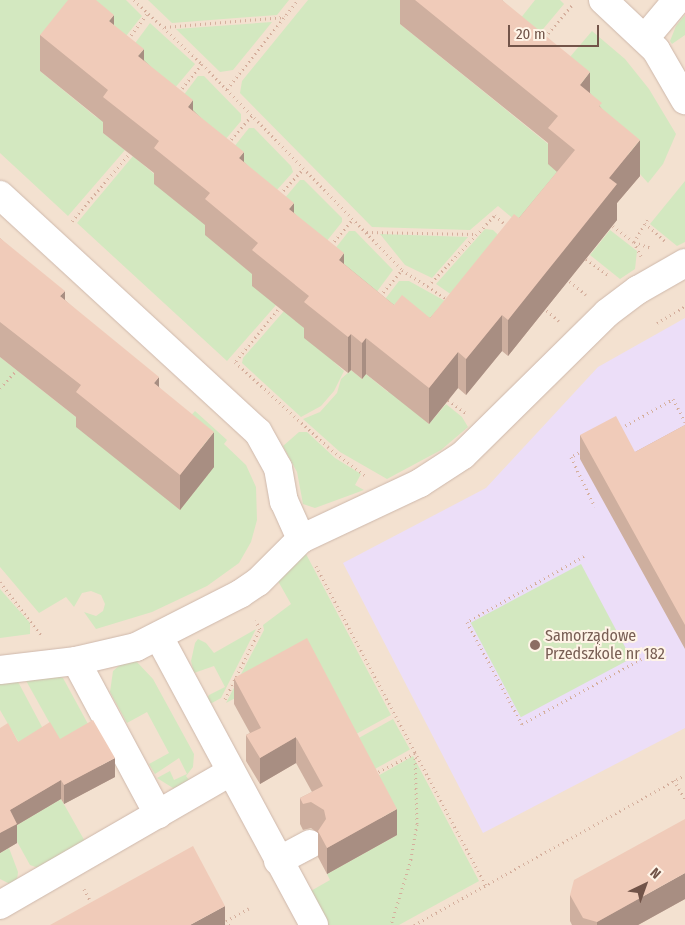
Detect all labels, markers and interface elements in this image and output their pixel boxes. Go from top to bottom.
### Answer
scale bar [510,15,601,47]
text: 20 m [516,25,546,43]
place label: Samorządowe Przedszkole nr 182 [545,626,665,664]
marker: Samorządowe Przedszkole nr 182 [529,639,541,651]
north arrow [620,860,670,910]
text: N [647,864,664,883]

